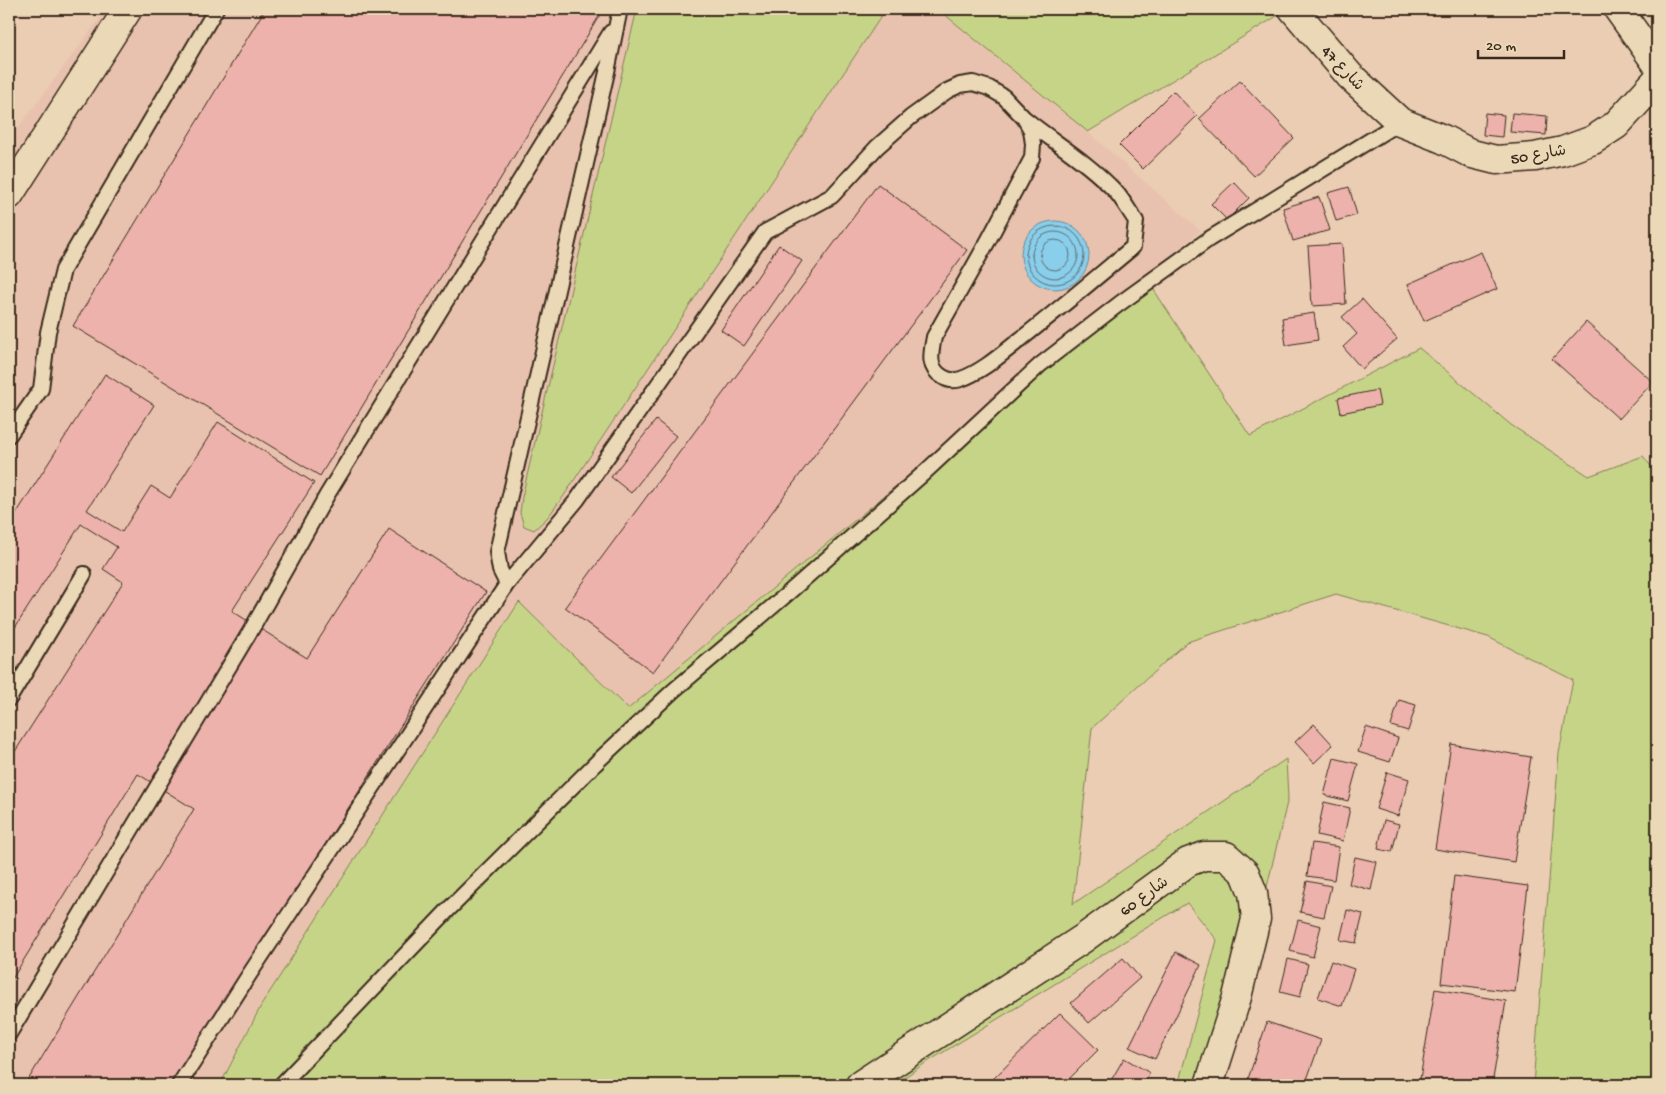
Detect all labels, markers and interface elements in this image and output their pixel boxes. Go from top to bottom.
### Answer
scale bar [1478,28,1565,60]
text: 20 m [1486,38,1516,56]
street label: شارع 47 [1316,43,1367,96]
street label: شارع 50 [1509,142,1568,171]
street label: شارع 60 [1117,874,1173,922]

